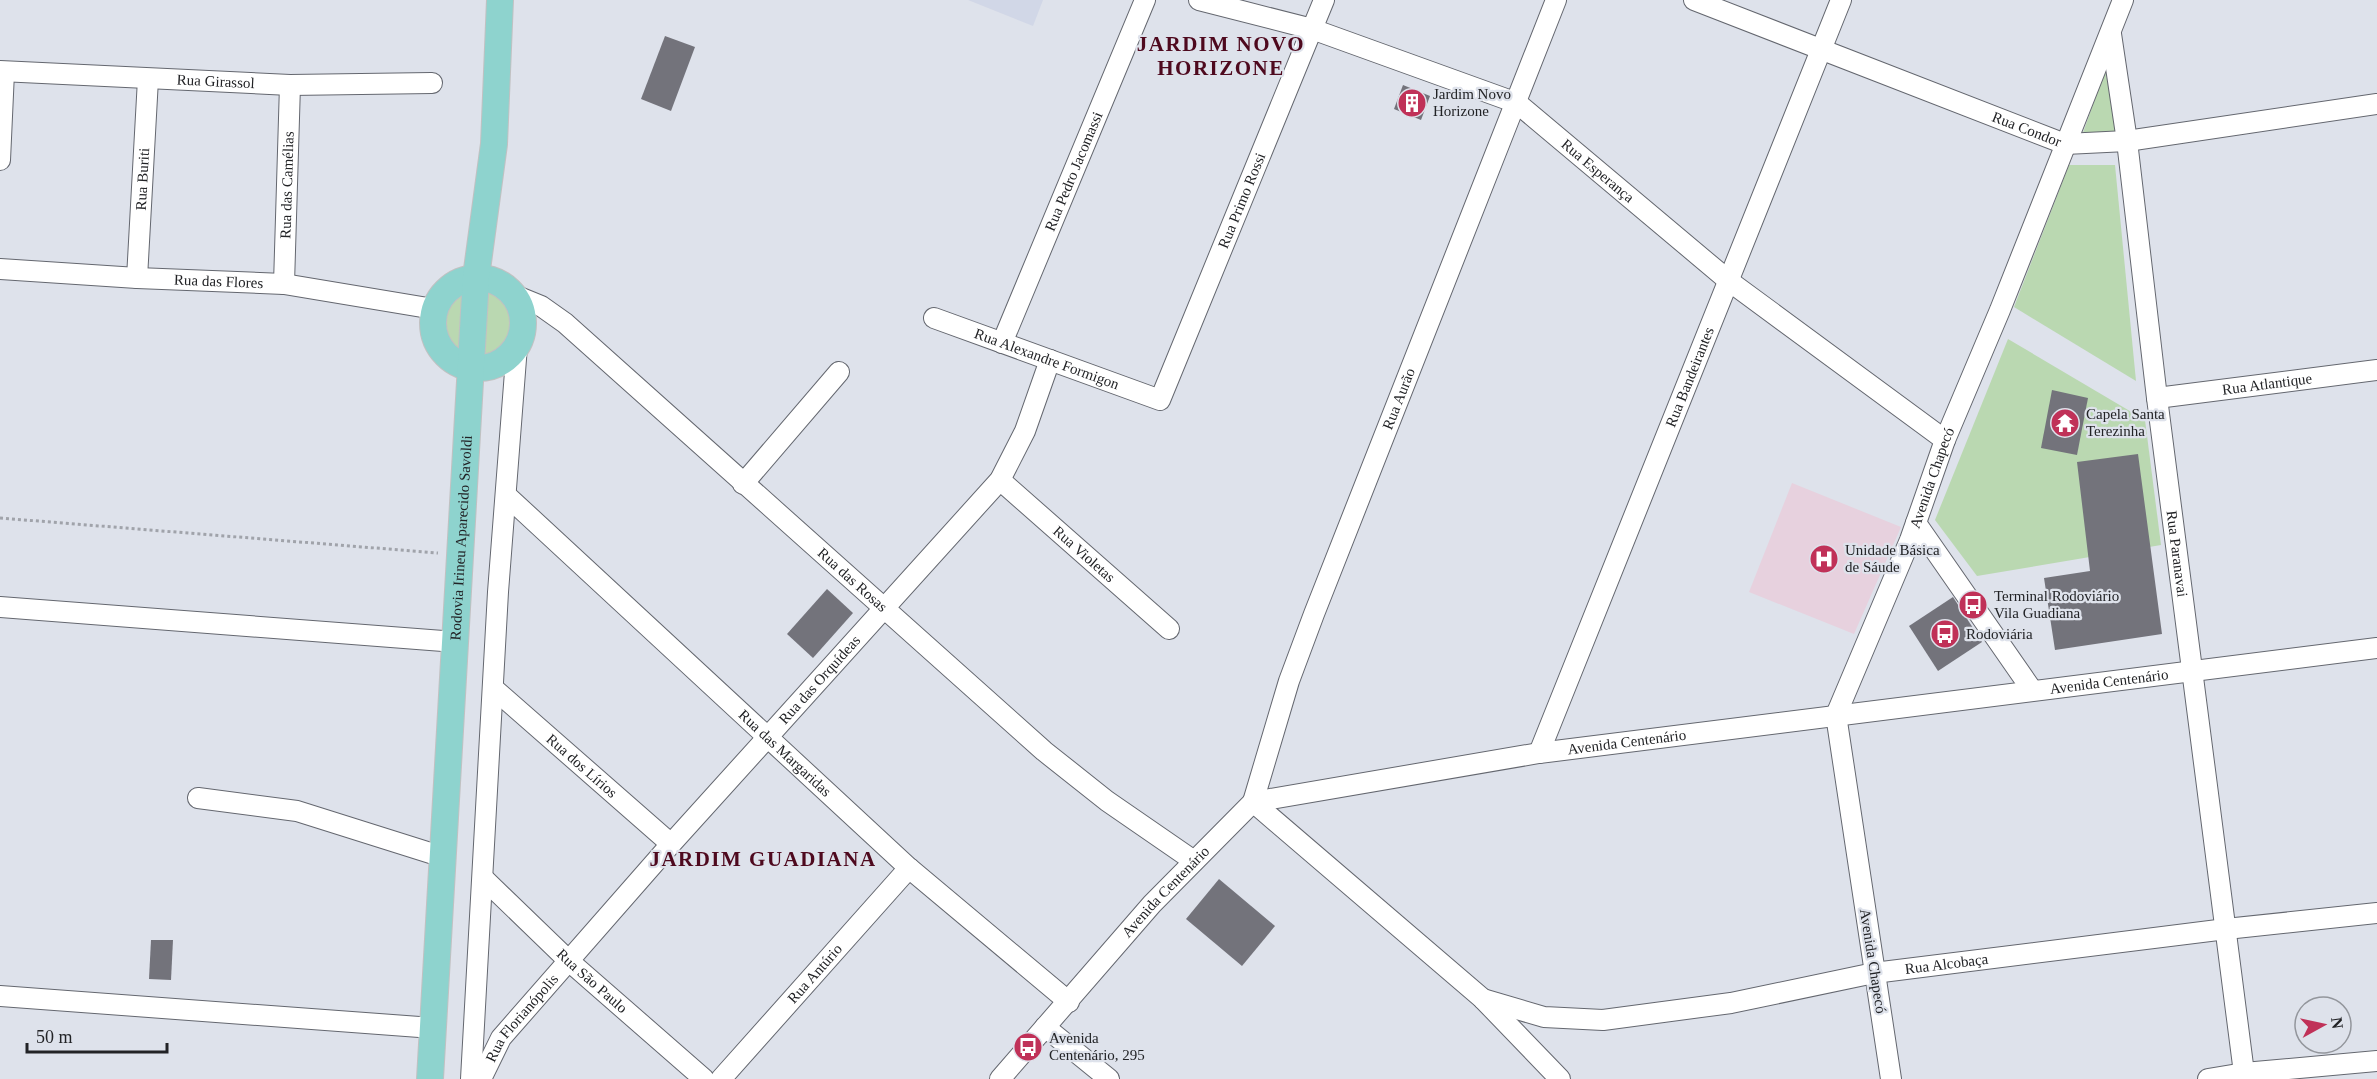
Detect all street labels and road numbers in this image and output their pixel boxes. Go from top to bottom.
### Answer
street label: Rua Girassol [176,72,255,91]
street label: Rua Pedro Jacomassi [1042,109,1106,233]
street label: Rua Condor [1990,109,2064,150]
street label: Rua das Camélias [277,131,297,239]
street label: Rua Esperança [1558,136,1637,206]
street label: Rua Buriti [133,147,152,211]
street label: Rua Primo Rossi [1215,150,1268,251]
street label: Rua das Flores [174,272,264,291]
street label: Rua Alexandre Formigon [972,325,1122,393]
street label: Rua Bandeirantes [1663,325,1717,429]
street label: Rua Aurão [1380,366,1418,432]
street label: Rua Atlantique [2221,370,2313,398]
street label: Avenida Chapecó [1907,425,1957,531]
street label: Rodovia Irineu Aparecido Savoldi [447,435,475,641]
street label: Rua Paranavai [2164,510,2191,598]
street label: Rua Violetas [1050,523,1118,586]
street label: Rua das Rosas [814,545,891,615]
street label: Rua das Orquídeas [776,632,864,727]
street label: Avenida Centenário [2049,666,2169,697]
street label: Rua das Margaridas [735,707,834,800]
street label: Avenida Centenário [1567,727,1687,757]
street label: Rua dos Lírios [543,731,620,801]
street label: Avenida Centenário [1119,843,1212,941]
street label: Avenida Chapecó [1857,907,1889,1015]
street label: Rua Antúrio [784,941,845,1007]
street label: Rua São Paulo [554,946,630,1016]
street label: Rua Alcobaça [1904,951,1989,977]
street label: Rua Florianópolis [483,971,561,1065]

